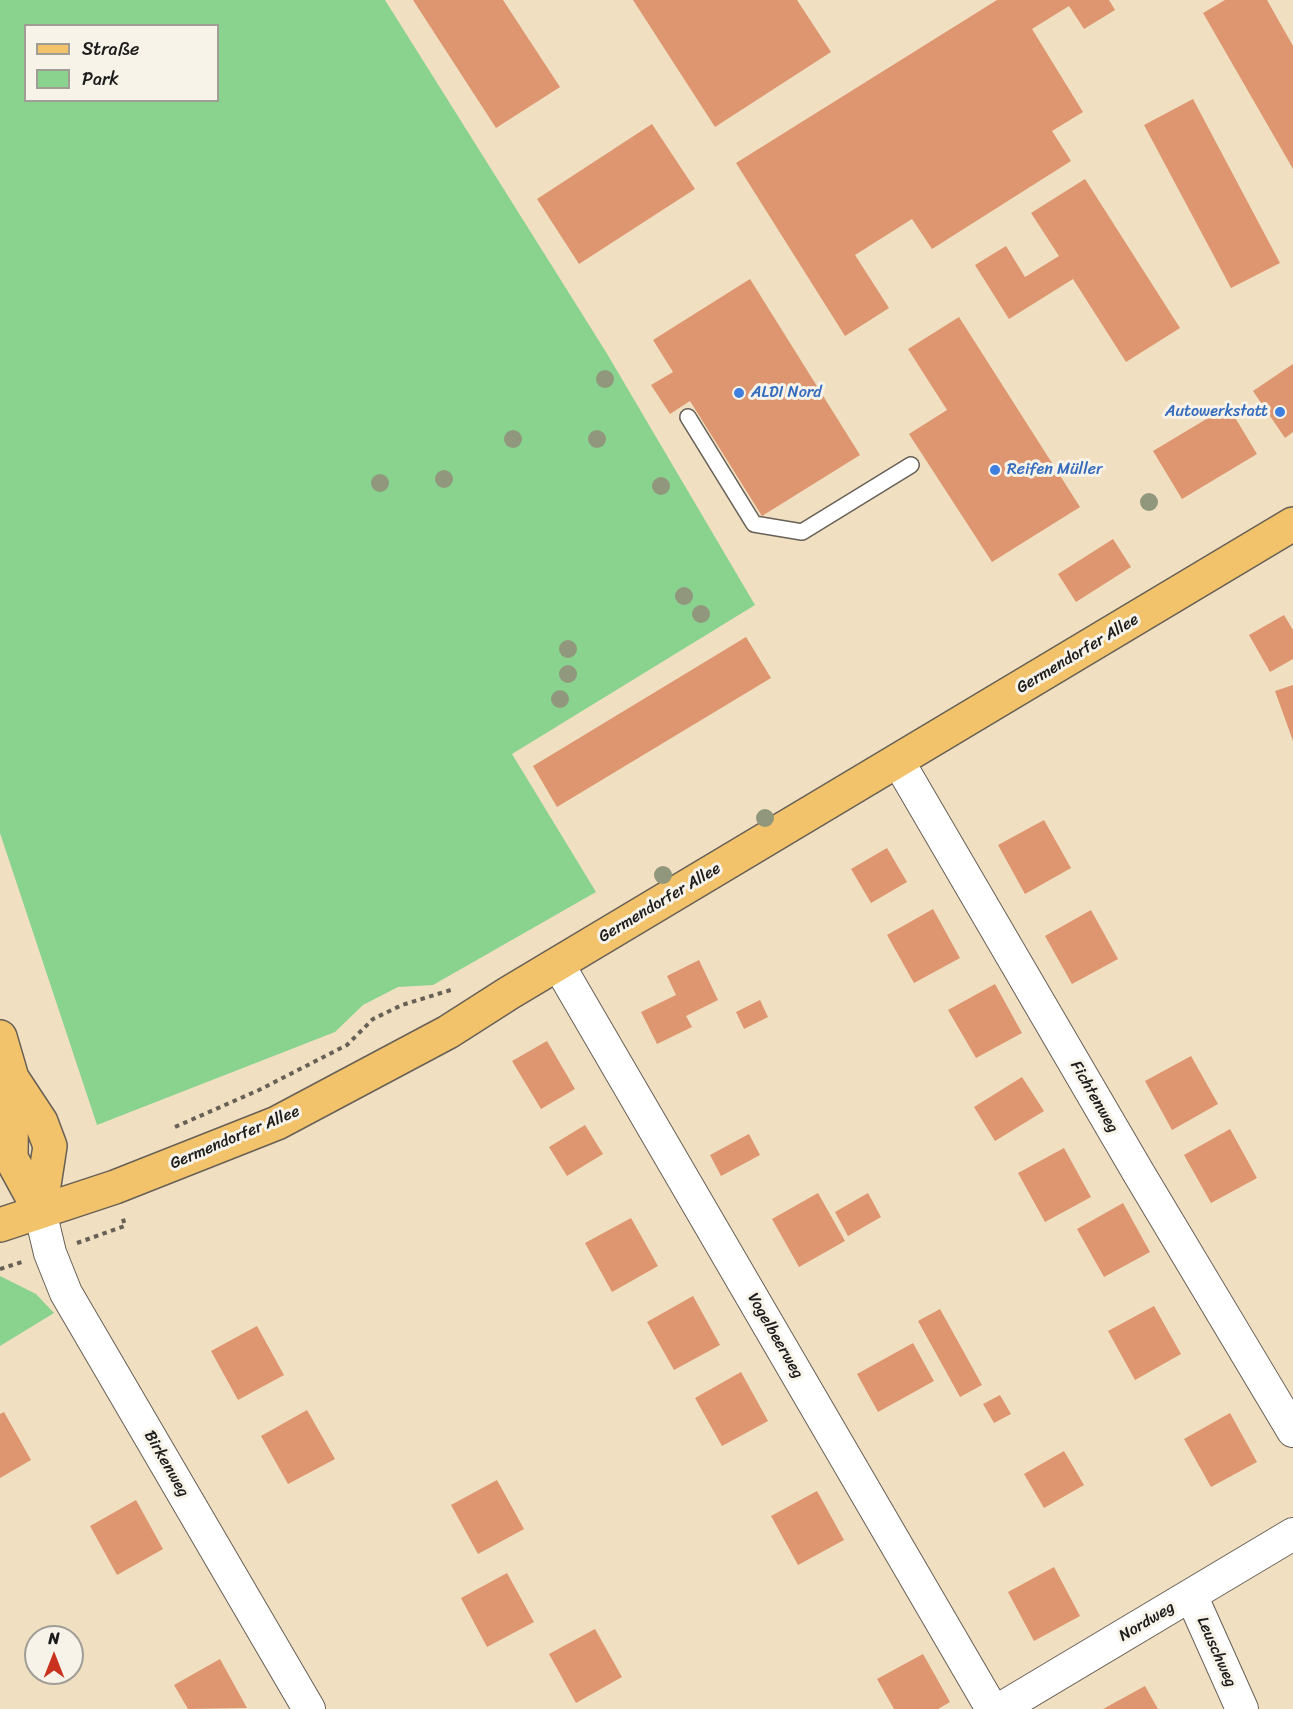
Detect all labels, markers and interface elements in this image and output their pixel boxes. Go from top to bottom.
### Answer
legend [24,24,219,102]
text: Straße [82,33,139,65]
text: Park [82,63,119,95]
place label: ALDI Nord [751,383,822,403]
marker: ALDI Nord [732,386,746,400]
place label: Autowerkstatt [1165,402,1268,422]
marker: Autowerkstatt [1273,405,1287,419]
place label: Reifen Müller [1007,460,1102,480]
marker: Reifen Müller [988,463,1002,477]
street label: Germendorfer Allee [1014,610,1142,698]
street label: Germendorfer Allee [596,859,724,947]
street label: Fichtenweg [1066,1058,1122,1136]
street label: Germendorfer Allee [167,1102,303,1174]
street label: Vogelbeerweg [743,1290,807,1382]
street label: Birkenweg [139,1427,193,1501]
street label: Nordweg [1116,1598,1178,1646]
street label: Leuschweg [1192,1614,1240,1690]
text: N [48,1624,60,1653]
north arrow [24,1625,84,1685]

